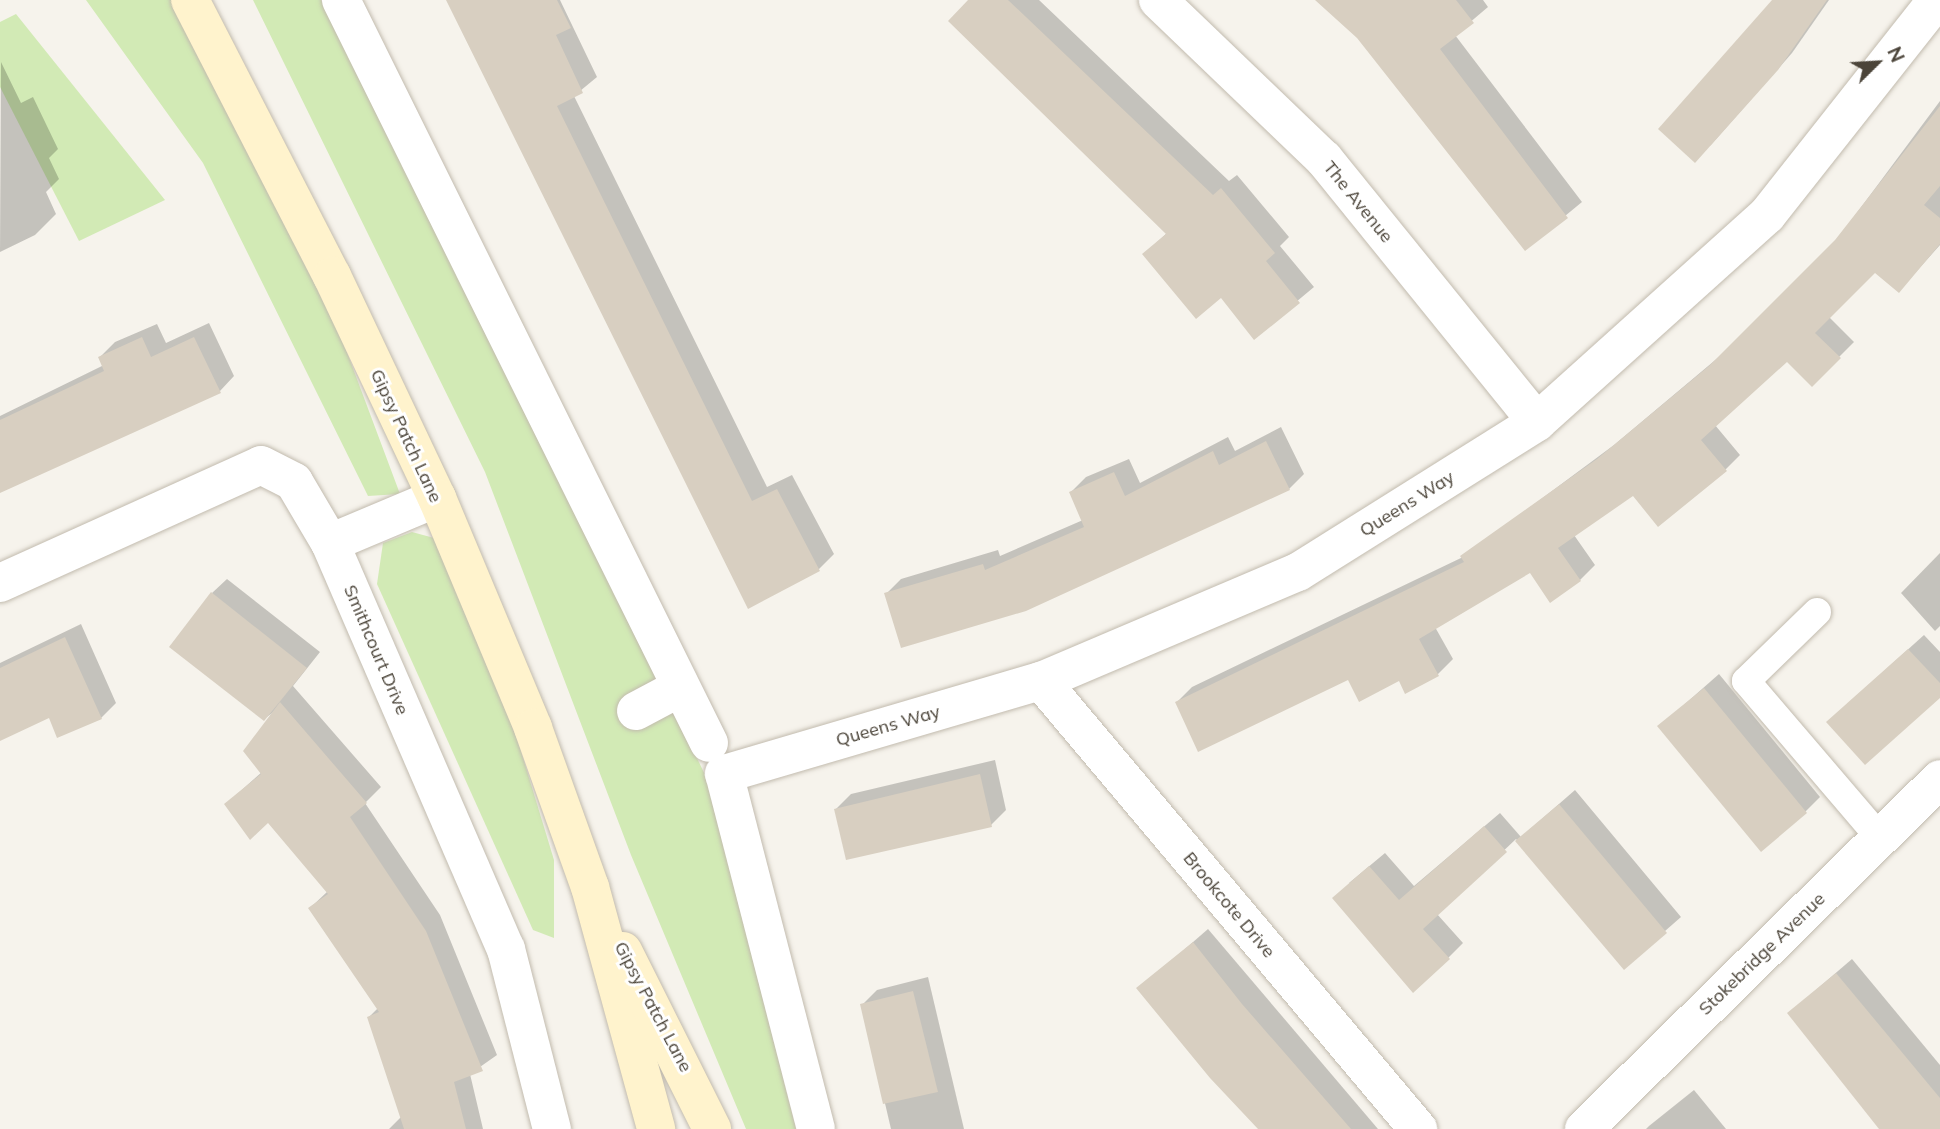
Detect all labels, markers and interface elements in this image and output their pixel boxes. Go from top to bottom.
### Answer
north arrow [1842,28,1912,98]
text: N [1882,43,1910,66]
street label: The Avenue [1319,157,1397,247]
street label: Gipsy Patch Lane [366,366,446,506]
street label: Queens Way [1356,466,1458,542]
street label: Smithcourt Drive [339,582,413,718]
street label: Queens Way [833,701,943,751]
street label: Brookcote Drive [1179,848,1279,962]
street label: Stokebridge Avenue [1694,888,1830,1020]
street label: Gipsy Patch Lane [610,938,696,1076]

